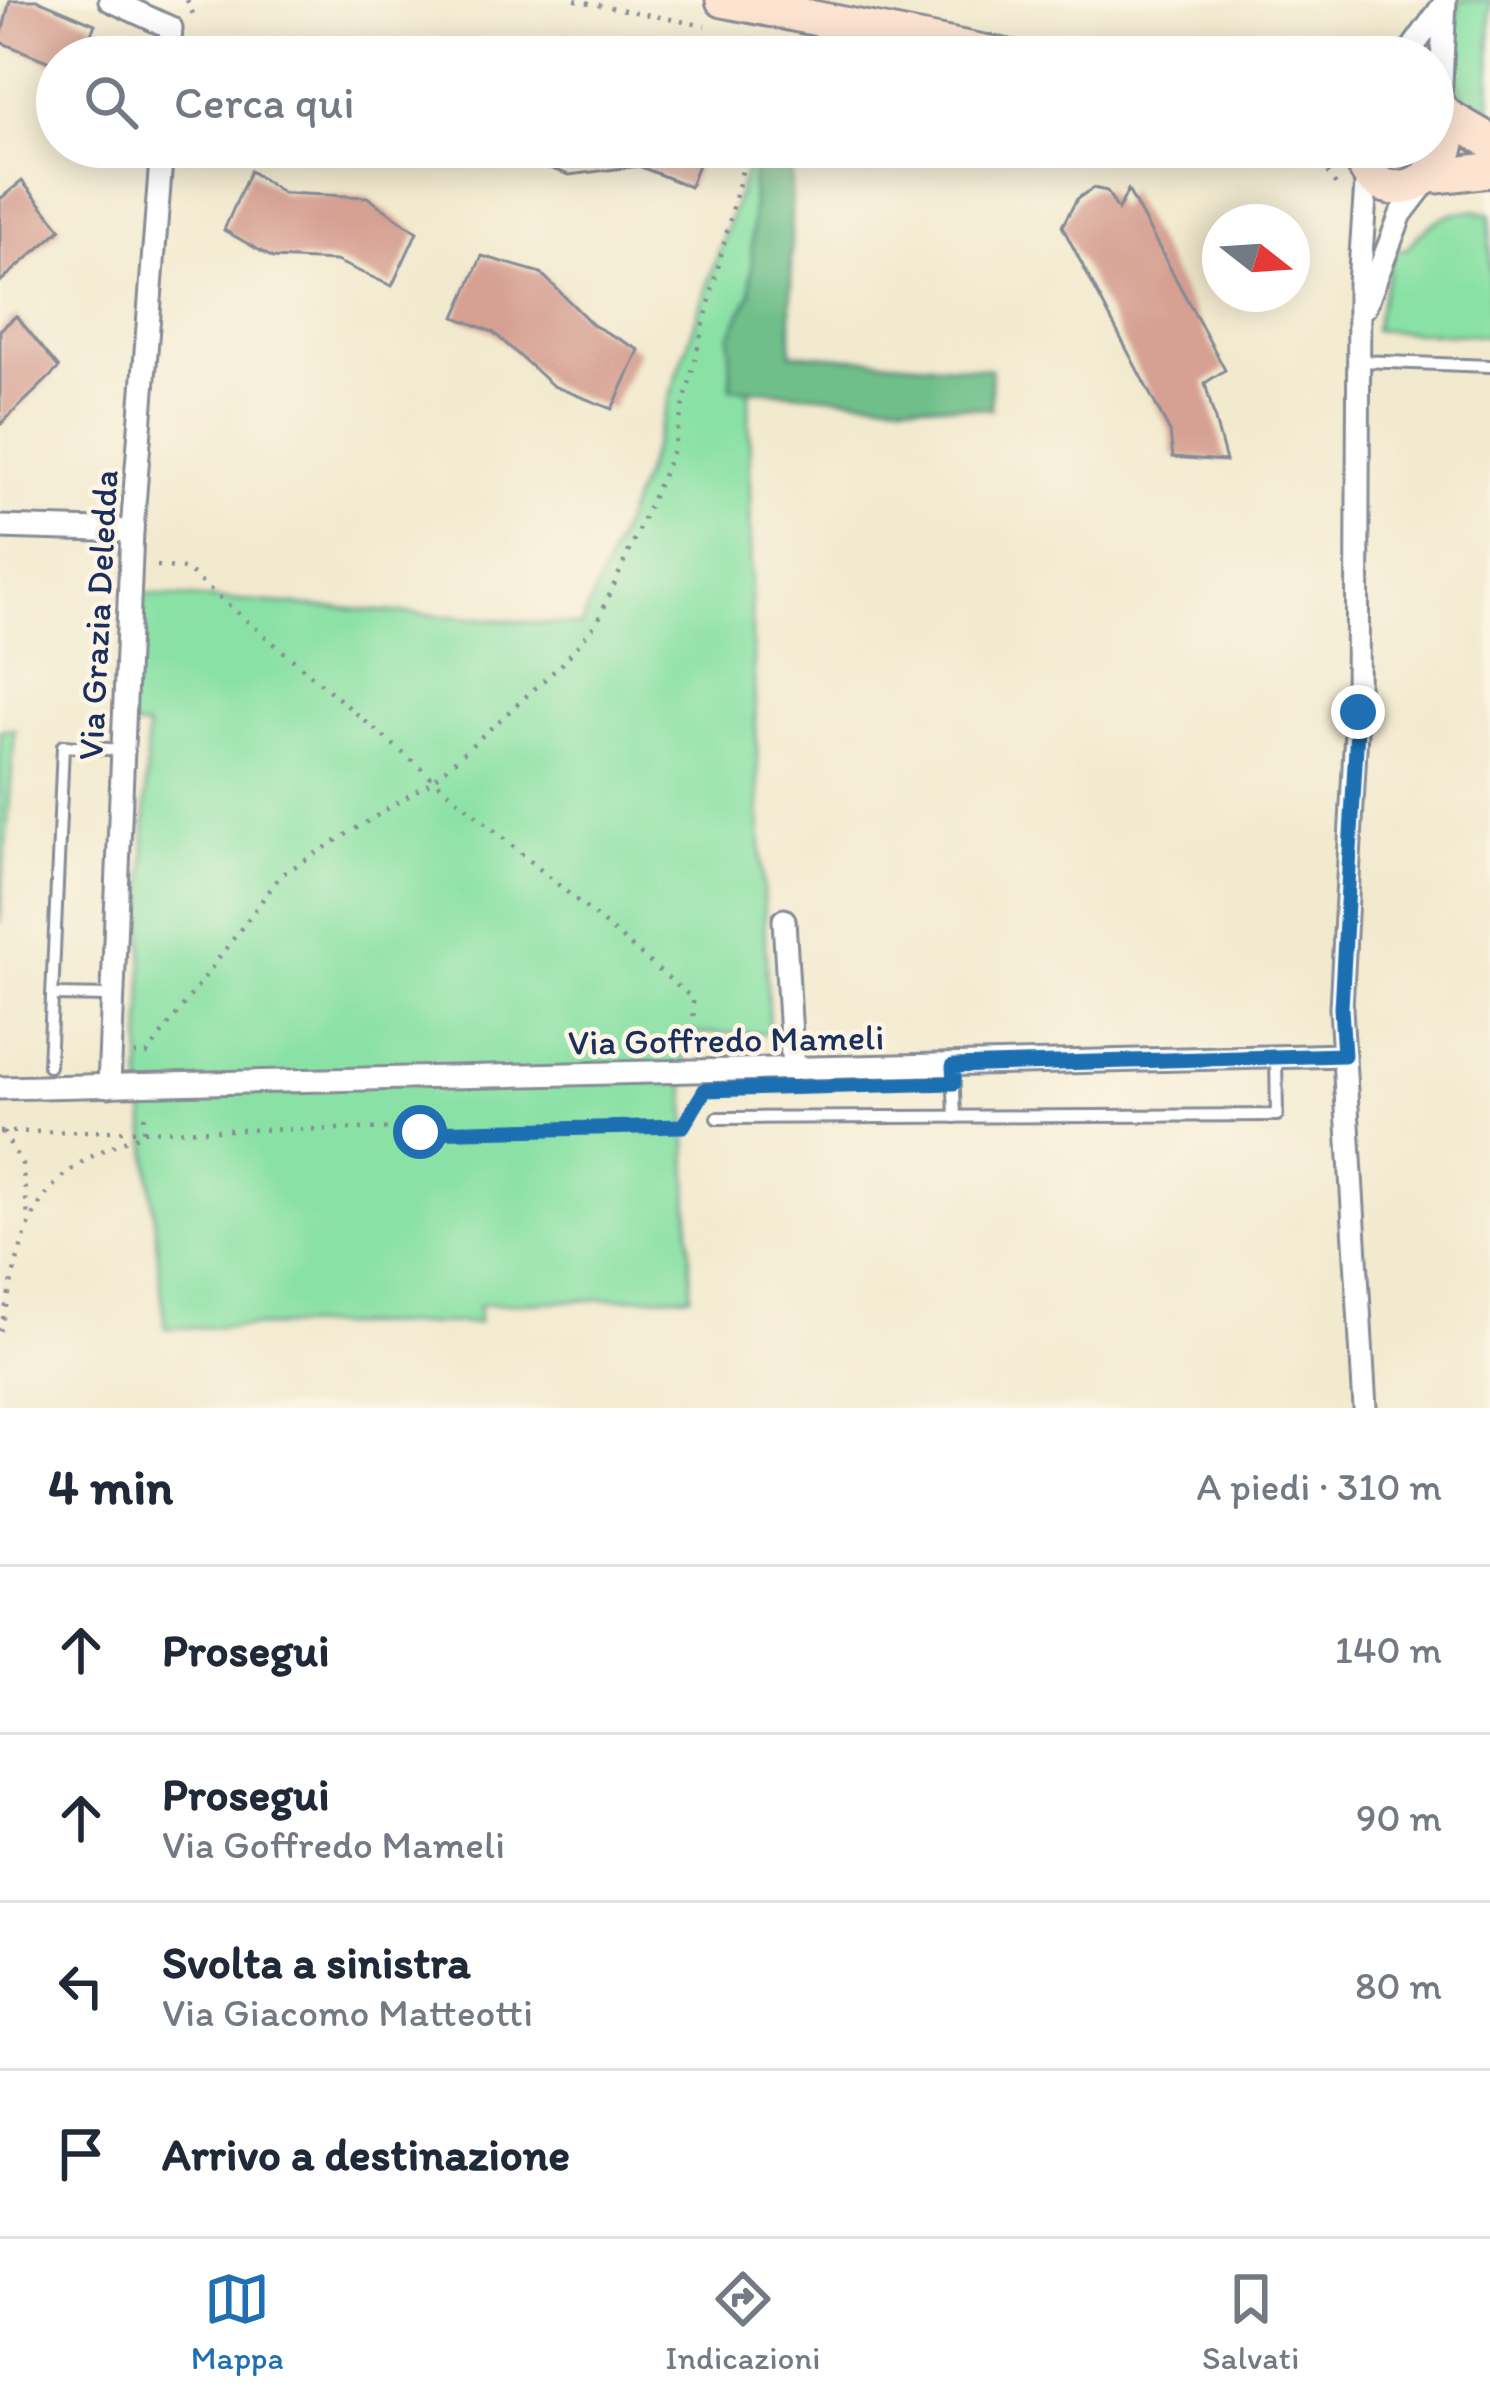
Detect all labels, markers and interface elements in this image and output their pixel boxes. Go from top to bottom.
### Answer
search box [36,36,1454,168]
icon: search [78,69,144,135]
text: Cerca qui [174,75,355,129]
north arrow [1202,204,1310,312]
street label: Via Grazia Deledda [68,469,127,761]
route end [1331,685,1385,739]
street label: Via Goffredo Mameli [567,1015,885,1064]
route start [393,1105,447,1159]
text: 4 min [48,1456,173,1517]
text: A piedi · 310 m [1196,1463,1442,1510]
icon: ahead [48,1617,114,1683]
text: Prosegui [162,1623,330,1677]
text: 140 m [1335,1626,1442,1673]
text: Prosegui [162,1767,330,1821]
icon: ahead [48,1785,114,1851]
text: 90 m [1356,1794,1442,1841]
text: Via Goffredo Mameli [162,1821,505,1868]
text: Svolta a sinistra [162,1935,471,1989]
icon: left [48,1953,114,2019]
text: 80 m [1355,1962,1442,2009]
text: Via Giacomo Matteotti [162,1989,533,2036]
icon: arrive [48,2121,114,2187]
text: Arrivo a destinazione [162,2127,570,2181]
tab: Mappa [191,2266,284,2377]
tab: Indicazioni [665,2266,821,2377]
tab: Salvati [1202,2266,1299,2377]

